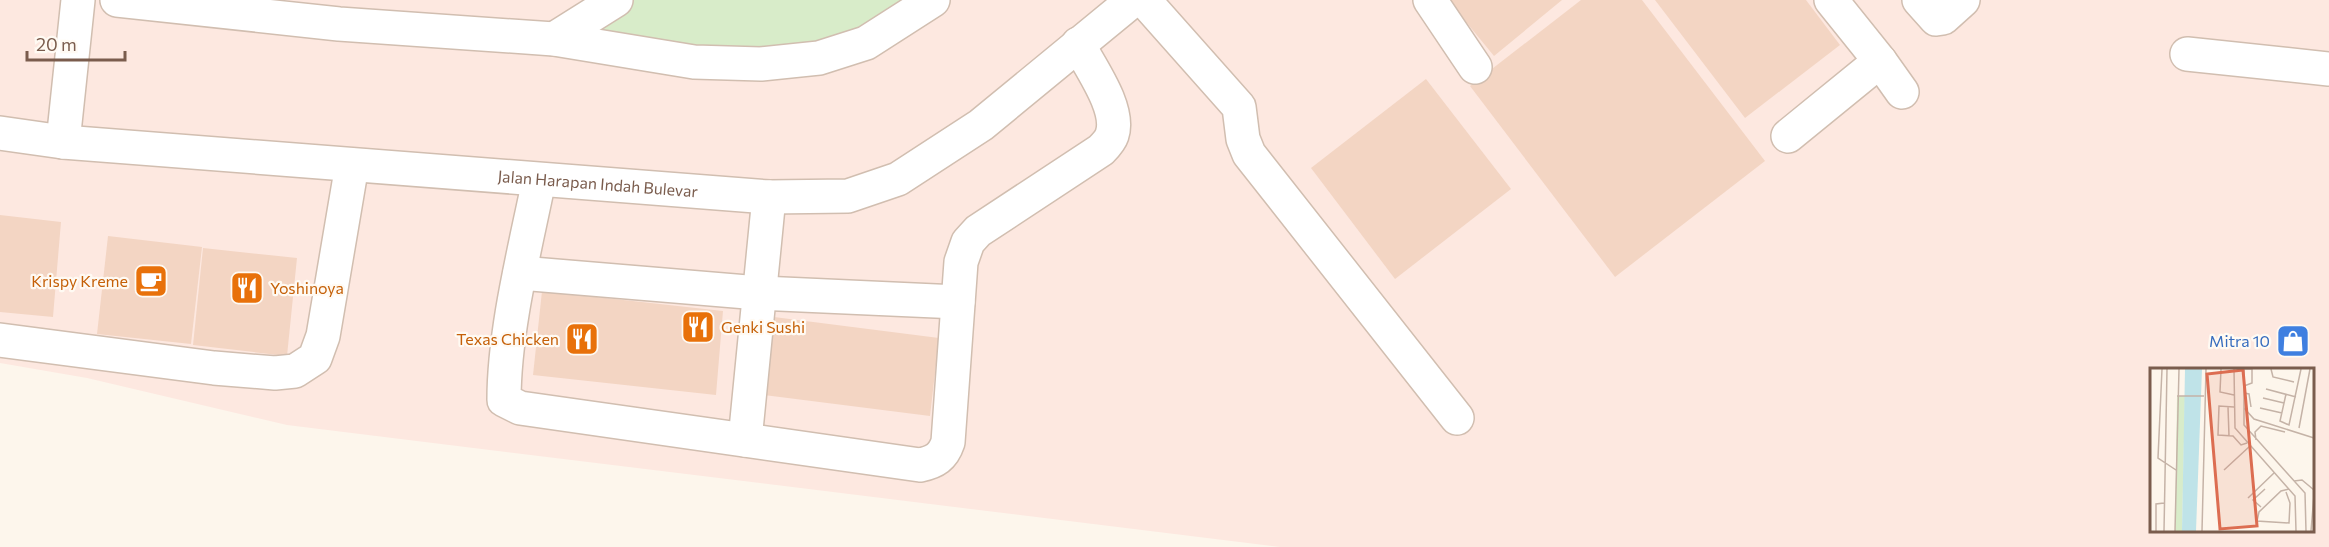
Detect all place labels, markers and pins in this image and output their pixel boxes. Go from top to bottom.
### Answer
cafe icon: Krispy Kreme [133,263,169,299]
restaurant icon: Yoshinoya [229,270,265,306]
place label: Krispy Kreme [31,271,128,290]
place label: Yoshinoya [270,278,344,297]
restaurant icon: Genki Sushi [680,309,716,345]
place label: Genki Sushi [721,317,805,336]
restaurant icon: Texas Chicken [564,321,600,357]
shop icon: Mitra 10 [2275,323,2311,359]
place label: Texas Chicken [456,329,559,348]
place label: Mitra 10 [2209,331,2270,350]

